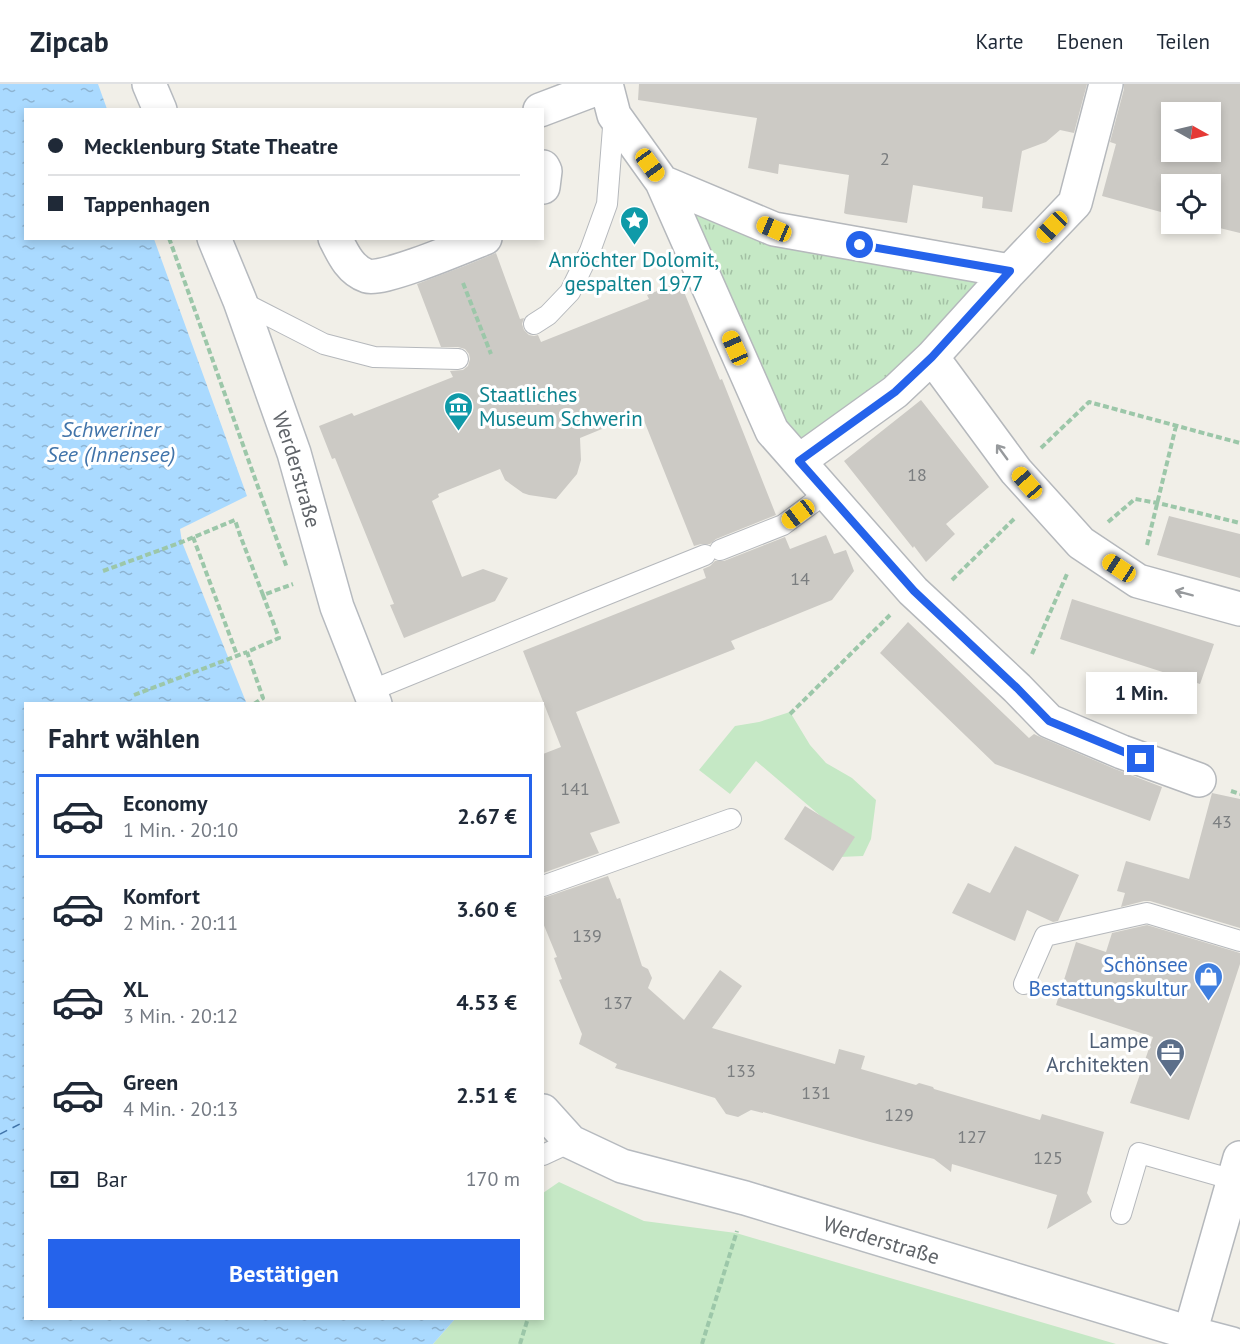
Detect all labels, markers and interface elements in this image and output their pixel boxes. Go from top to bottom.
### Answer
text: Zipcab [30,23,109,60]
text: Karte [976,28,1024,55]
text: Ebenen [1057,28,1123,55]
text: Teilen [1156,28,1210,55]
north arrow [1161,102,1221,162]
map controls [1161,102,1221,234]
text: Mecklenburg State Theatre [84,132,338,160]
car [632,145,668,185]
house number: 2 [880,147,890,170]
button: locate [1161,174,1221,234]
text: Tappenhagen [84,190,210,218]
place icon: Anröchter Dolomit, gespalten 1977 [618,204,650,246]
car [1033,208,1071,246]
car [754,214,794,244]
route start [846,231,873,258]
place label: Anröchter Dolomit, gespalten 1977 [549,246,719,297]
car [719,328,751,368]
place label: Staatliches Museum Schwerin [479,381,643,432]
museum icon: Staatliches Museum Schwerin [442,390,474,432]
street label: Werderstraße [267,407,328,530]
water label: Schweriner See (Innensee) [47,415,175,468]
one-way arrow [995,444,1008,460]
house number: 18 [907,463,927,486]
car [1008,464,1046,502]
car [778,496,818,532]
car [1099,551,1139,585]
house number: 14 [790,567,810,590]
one-way arrow [1175,587,1194,599]
callout: 1 Min. [1086,672,1196,714]
text: 1 Min. [1115,680,1168,706]
text: Fahrt wählen [48,721,200,755]
route end [1127,745,1154,772]
house number: 141 [560,777,590,800]
icon: car [51,789,105,843]
text: Economy [123,789,207,817]
text: 2.67 € [457,802,517,830]
house number: 43 [1212,810,1232,833]
text: 1 Min. · 20:10 [123,817,238,843]
icon: car [51,882,105,936]
text: Komfort [123,882,200,910]
text: 3.60 € [456,895,517,923]
text: 2 Min. · 20:11 [123,910,238,936]
house number: 139 [572,924,602,947]
place label: Schönsee Bestattungskultur [1028,951,1188,1002]
shop icon: Schönsee Bestattungskultur [1193,960,1225,1002]
icon: car [51,975,105,1029]
text: XL [123,975,148,1003]
text: 4.53 € [456,988,517,1016]
house number: 137 [603,991,633,1014]
text: 3 Min. · 20:12 [123,1003,238,1029]
place label: Lampe Architekten [1046,1027,1149,1078]
office icon: Lampe Architekten [1154,1036,1186,1078]
house number: 133 [726,1059,756,1082]
icon: car [51,1068,105,1122]
text: Green [123,1068,178,1096]
text: 2.51 € [456,1081,517,1109]
house number: 131 [801,1081,831,1104]
text: 4 Min. · 20:13 [123,1096,238,1122]
house number: 129 [884,1103,914,1126]
house number: 127 [957,1125,987,1148]
house number: 125 [1033,1146,1063,1169]
icon: cash [48,1163,81,1196]
text: Bar [96,1165,127,1193]
text: 170 m [466,1166,520,1192]
street label: Werderstraße [820,1209,943,1270]
button: Bestätigen [48,1239,520,1308]

